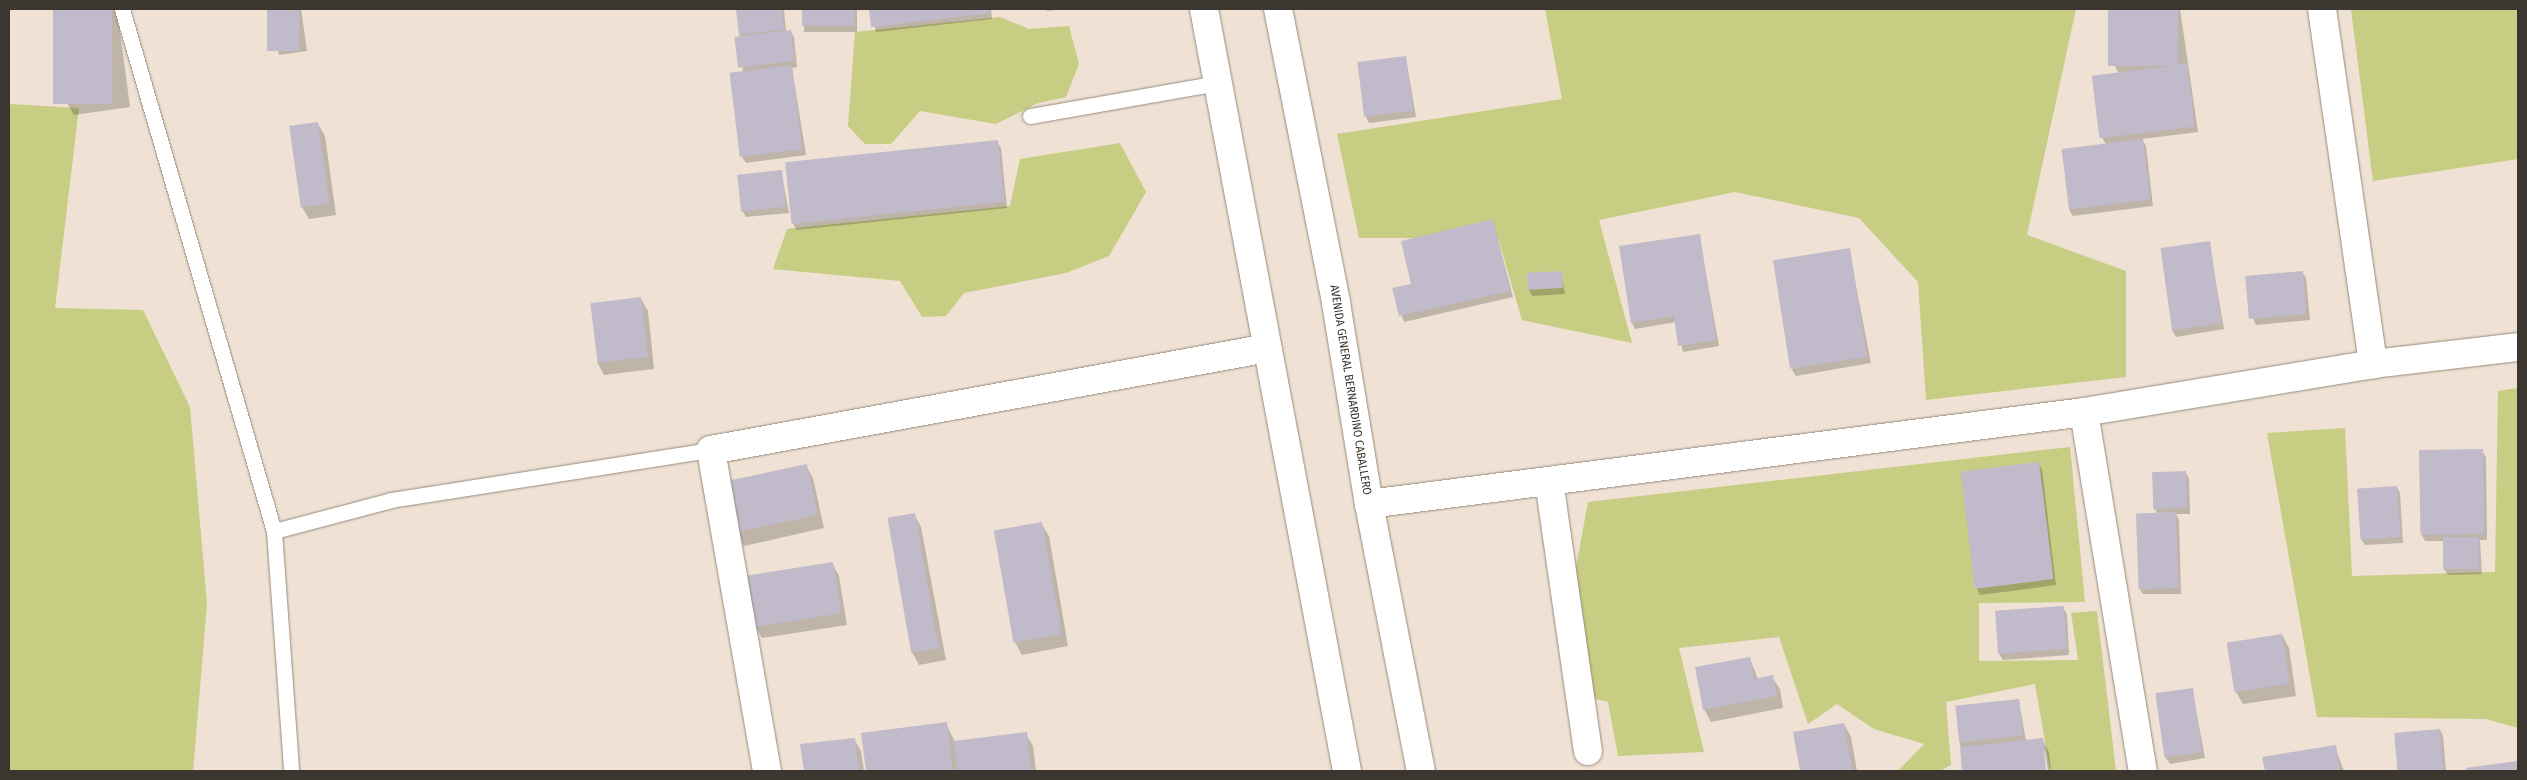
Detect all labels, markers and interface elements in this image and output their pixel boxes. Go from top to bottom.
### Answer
street label: AVENIDA GENERAL BERNARDINO CABALLERO [1326,284,1374,496]

